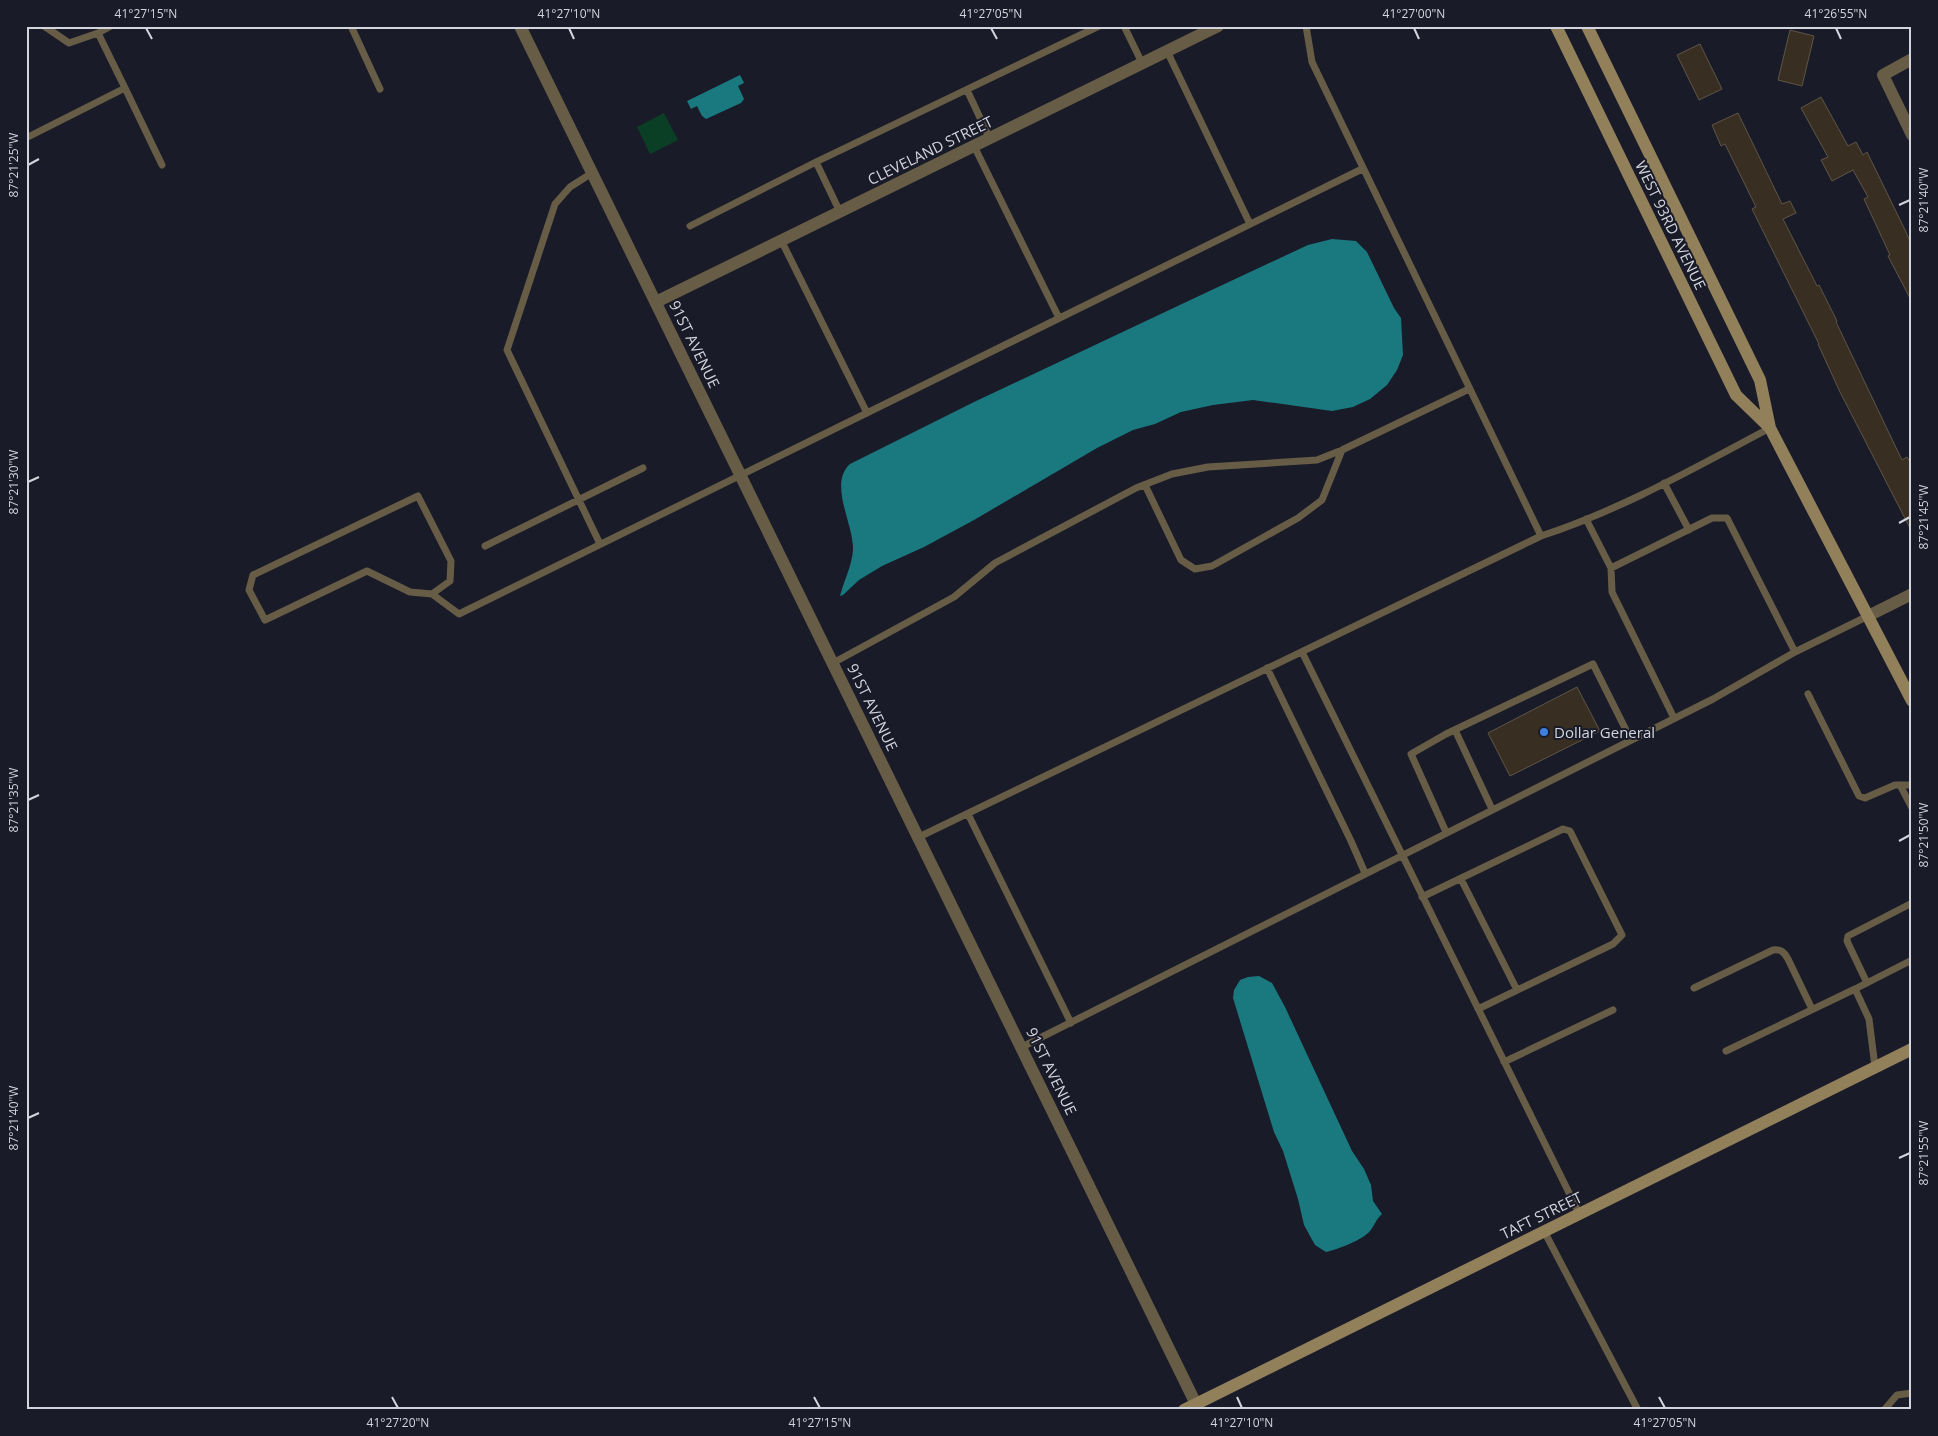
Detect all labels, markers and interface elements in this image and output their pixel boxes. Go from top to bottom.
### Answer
text: 41°27'15"N [115,5,177,22]
text: 41°27'10"N [538,5,600,22]
text: 41°27'05"N [960,5,1022,22]
text: 41°27'00"N [1383,5,1445,22]
text: 41°26'55"N [1805,5,1867,22]
street label: CLEVELAND STREET [864,111,997,189]
text: 87°21'25"W [5,133,22,197]
street label: WEST 93RD AVENUE [1631,157,1711,293]
text: 87°21'40"W [1915,168,1932,232]
street label: 91ST AVENUE [665,297,725,391]
text: 87°21'30"W [5,450,22,514]
text: 87°21'45"W [1915,485,1932,549]
street label: 91ST AVENUE [843,660,903,754]
place label: Dollar General [1554,722,1655,742]
marker: Dollar General [1538,726,1550,738]
text: 87°21'35"W [5,768,22,832]
text: 87°21'50"W [1915,803,1932,867]
street label: 91ST AVENUE [1022,1024,1082,1118]
text: 87°21'40"W [5,1086,22,1150]
text: 87°21'55"W [1915,1121,1932,1185]
street label: TAFT STREET [1497,1186,1586,1243]
text: 41°27'20"N [367,1414,429,1431]
text: 41°27'15"N [789,1414,851,1431]
text: 41°27'10"N [1211,1414,1273,1431]
text: 41°27'05"N [1634,1414,1696,1431]

